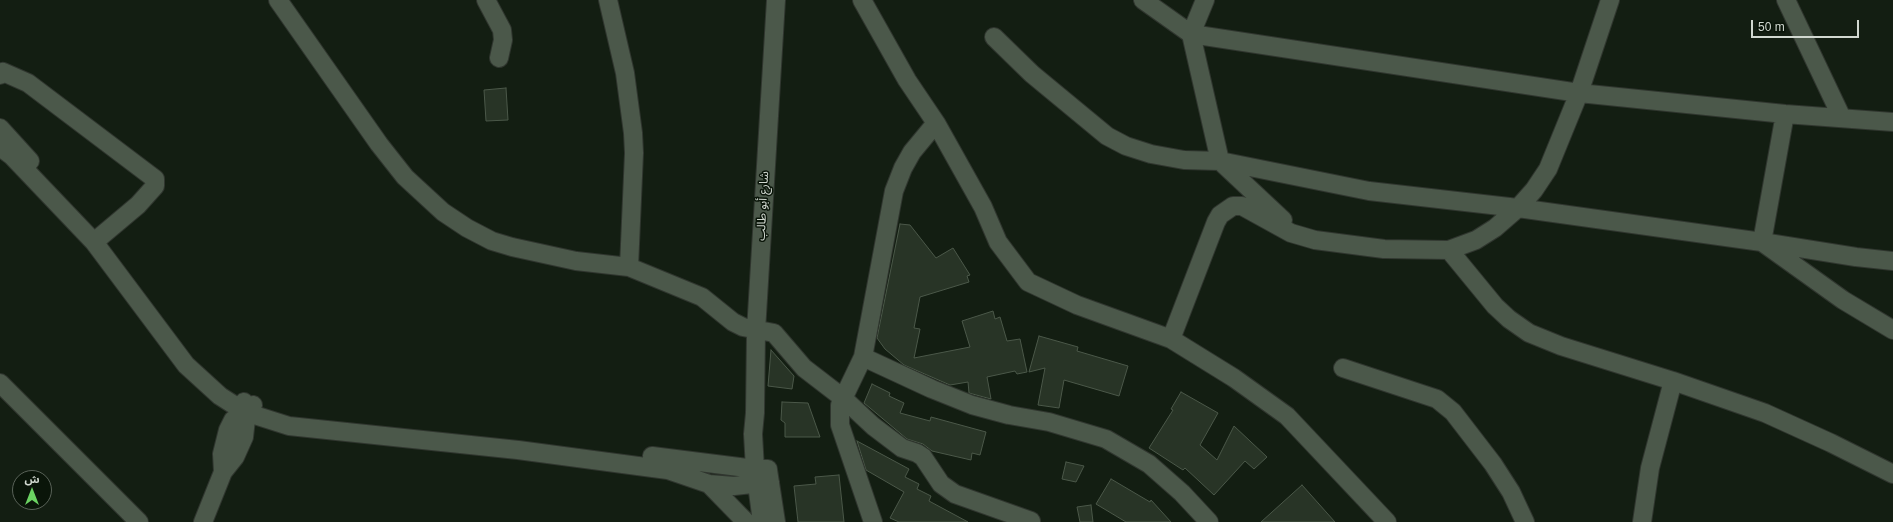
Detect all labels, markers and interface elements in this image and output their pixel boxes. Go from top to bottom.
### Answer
scale bar [1753,12,1861,38]
text: 50 m [1758,20,1785,34]
street label: شارع أبو طالب [754,171,772,241]
north arrow [12,470,52,510]
text: ش [24,473,40,485]

